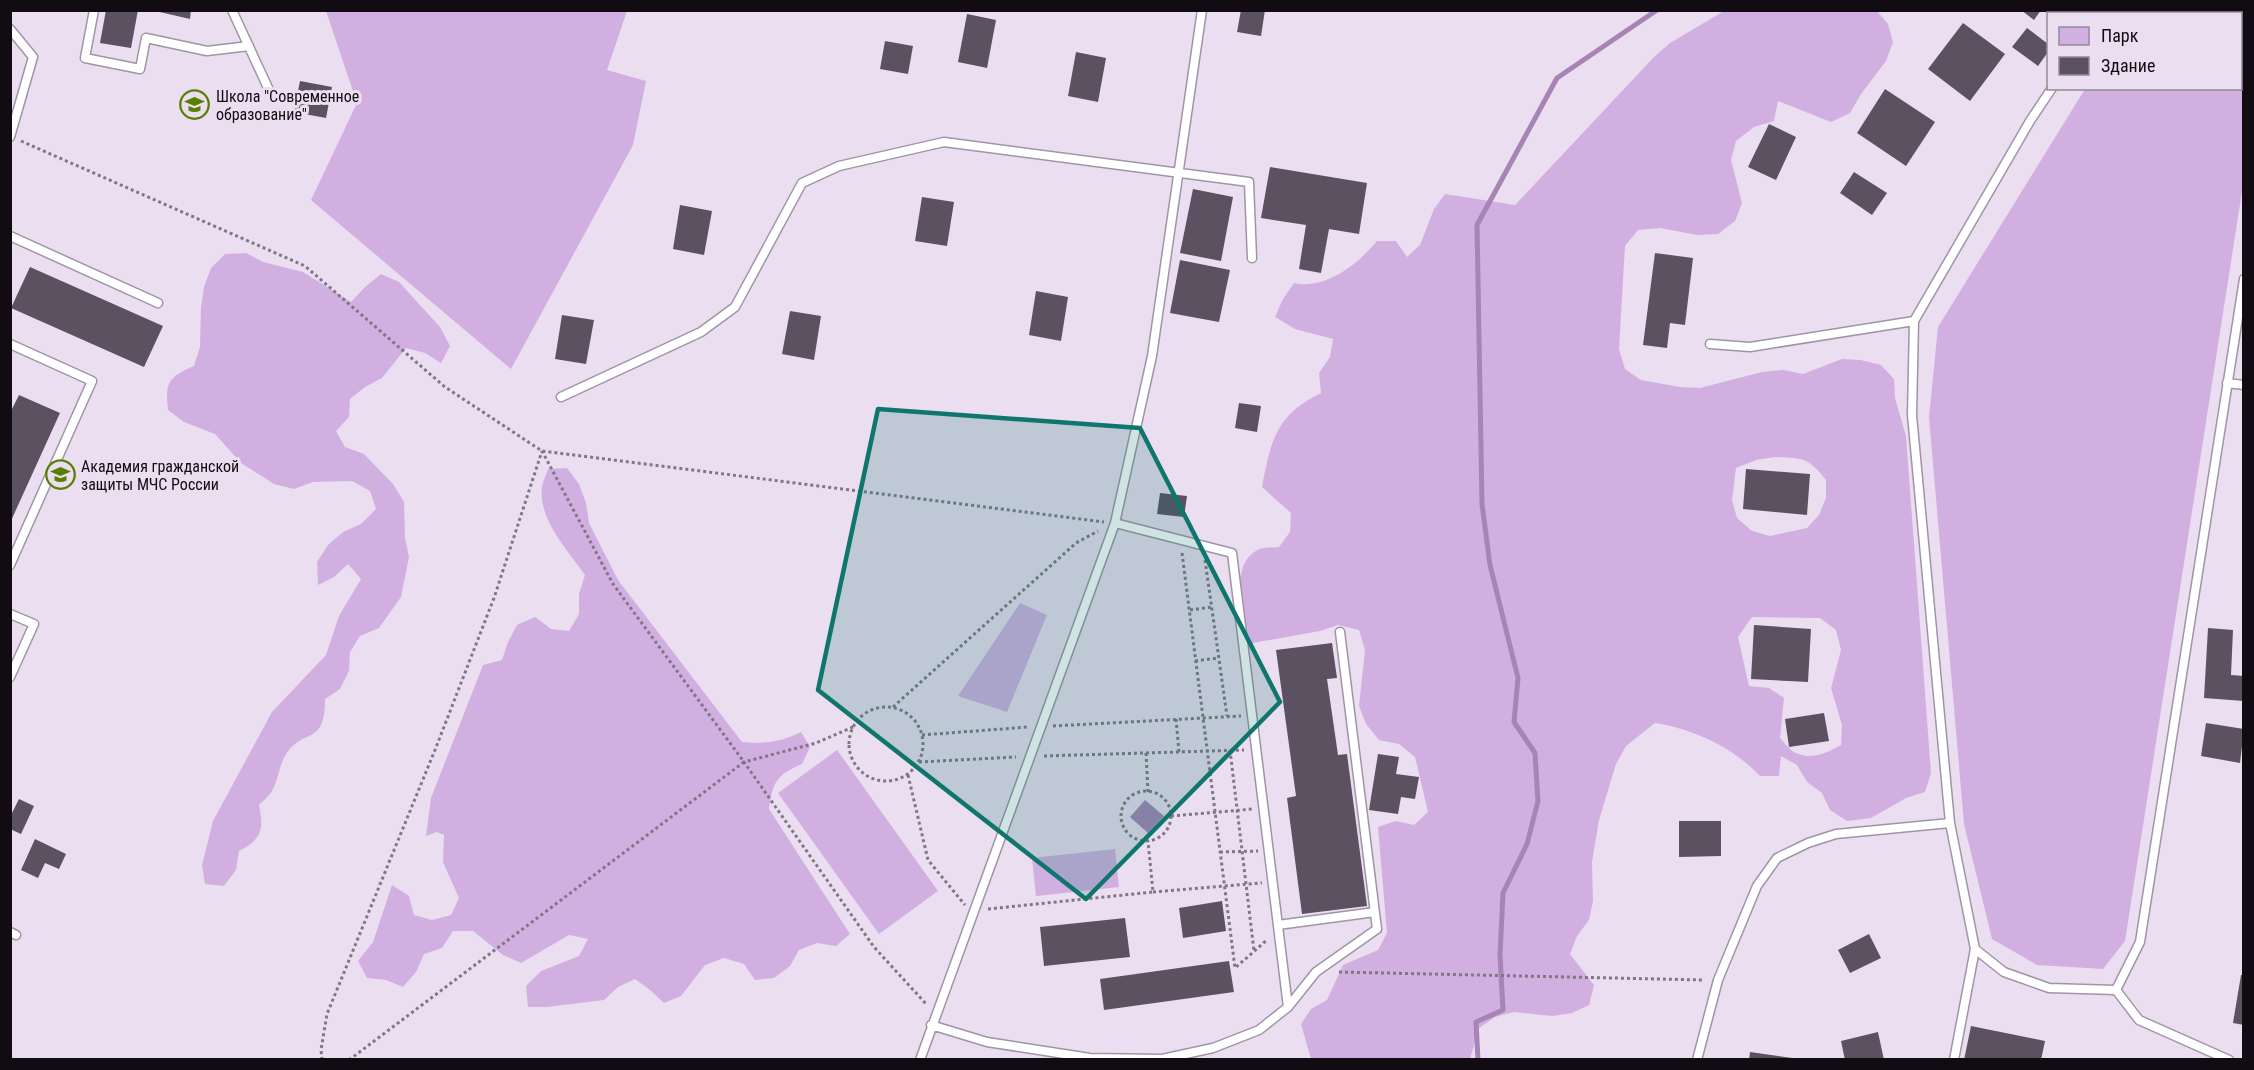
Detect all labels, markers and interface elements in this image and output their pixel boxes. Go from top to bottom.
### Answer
legend [2047,12,2242,90]
text: Парк [2101,25,2139,46]
text: Здание [2101,55,2155,76]
place label: Школа "Современное образование" [216,87,359,124]
school or university icon: Школа "Современное образование" [179,89,211,121]
place label: Академия гражданской защиты МЧС России [81,457,239,494]
school or university icon: Академия гражданской защиты МЧС России [44,459,76,491]

